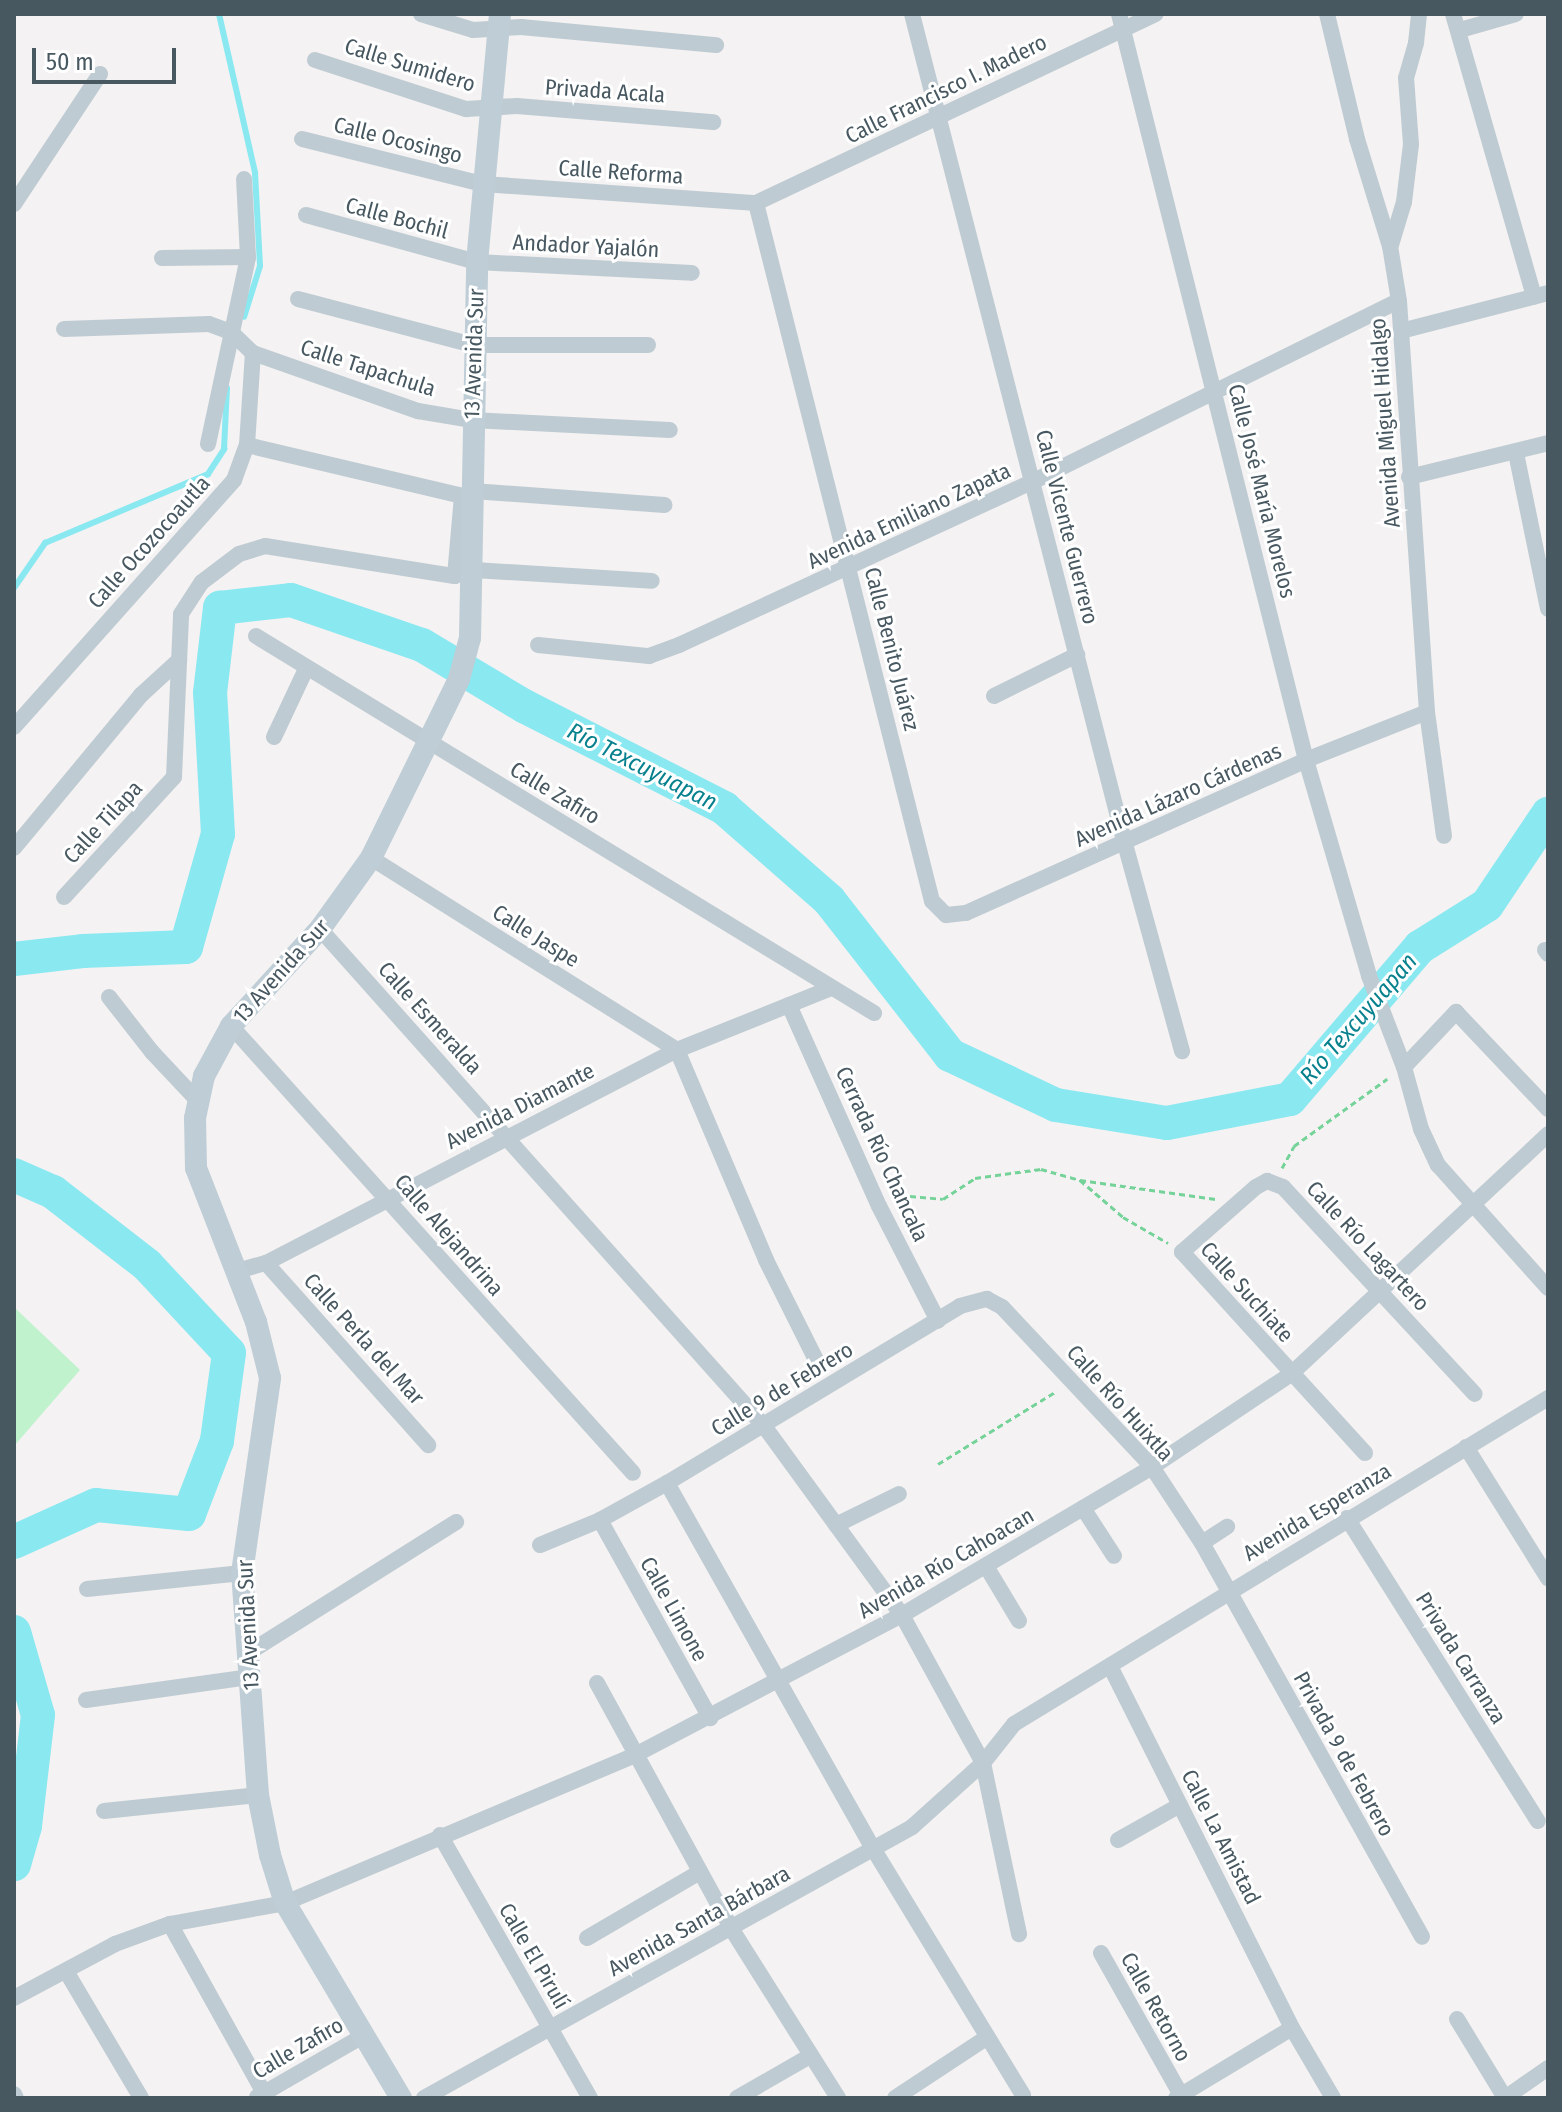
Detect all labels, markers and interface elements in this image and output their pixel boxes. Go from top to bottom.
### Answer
street label: Calle Francisco I. Madero [841,29,1051,149]
scale bar [36,32,180,82]
street label: Calle Sumidero [341,33,479,97]
text: 50 m [46,48,94,76]
street label: Privada Acala [544,74,666,108]
street label: Calle Ocosingo [331,111,465,169]
street label: Calle Reforma [558,154,684,190]
street label: Calle Bochil [343,192,451,244]
street label: Andador Yajalón [512,229,660,263]
street label: 13 Avenida Sur [459,288,489,420]
street label: Avenida Miguel Hidalgo [1364,317,1406,529]
street label: Calle Tapachula [297,334,439,402]
street label: Calle José María Morelos [1223,381,1301,601]
street label: Calle Vicente Guerrero [1030,427,1104,627]
street label: Avenida Emiliano Zapata [803,457,1015,575]
street label: Calle Ocozocoautla [82,470,216,614]
street label: Calle Benito Juárez [859,565,925,733]
water label: Río Texcuyuapan [562,717,722,817]
street label: Avenida Lázaro Cárdenas [1071,737,1285,853]
street label: Calle Zafiro [505,756,605,830]
street label: Calle Tilapa [58,775,148,869]
street label: Calle Jaspe [488,899,584,973]
street label: 13 Avenida Sur [227,914,335,1028]
water label: Río Texcuyuapan [1294,948,1424,1090]
street label: Calle Esmeralda [373,956,487,1080]
street label: Avenida Diamante [441,1057,599,1155]
street label: Cerrada Río Chancala [830,1062,934,1246]
street label: Calle Alejandrina [389,1169,509,1301]
street label: Calle Río Lagartero [1301,1175,1435,1317]
street label: Calle Suchiate [1195,1236,1299,1348]
street label: Calle Perla del Mar [298,1268,430,1410]
street label: Calle 9 de Febrero [706,1336,858,1442]
street label: Calle Río Huixtla [1061,1340,1179,1466]
street label: Avenida Esperanza [1238,1457,1396,1567]
street label: Avenida Río Cahoacan [854,1502,1038,1624]
street label: Calle Limone [635,1552,713,1666]
street label: 13 Avenida Sur [231,1559,265,1691]
street label: Privada Carranza [1410,1587,1512,1729]
street label: Privada 9 de Febrero [1288,1667,1400,1841]
street label: Calle La Amistad [1176,1765,1266,1909]
street label: Avenida Santa Bárbara [603,1860,795,1982]
street label: Calle El Pirulí [493,1898,575,2014]
street label: Calle Retorno [1115,1948,1197,2066]
street label: Calle Zafiro [248,2012,348,2084]

